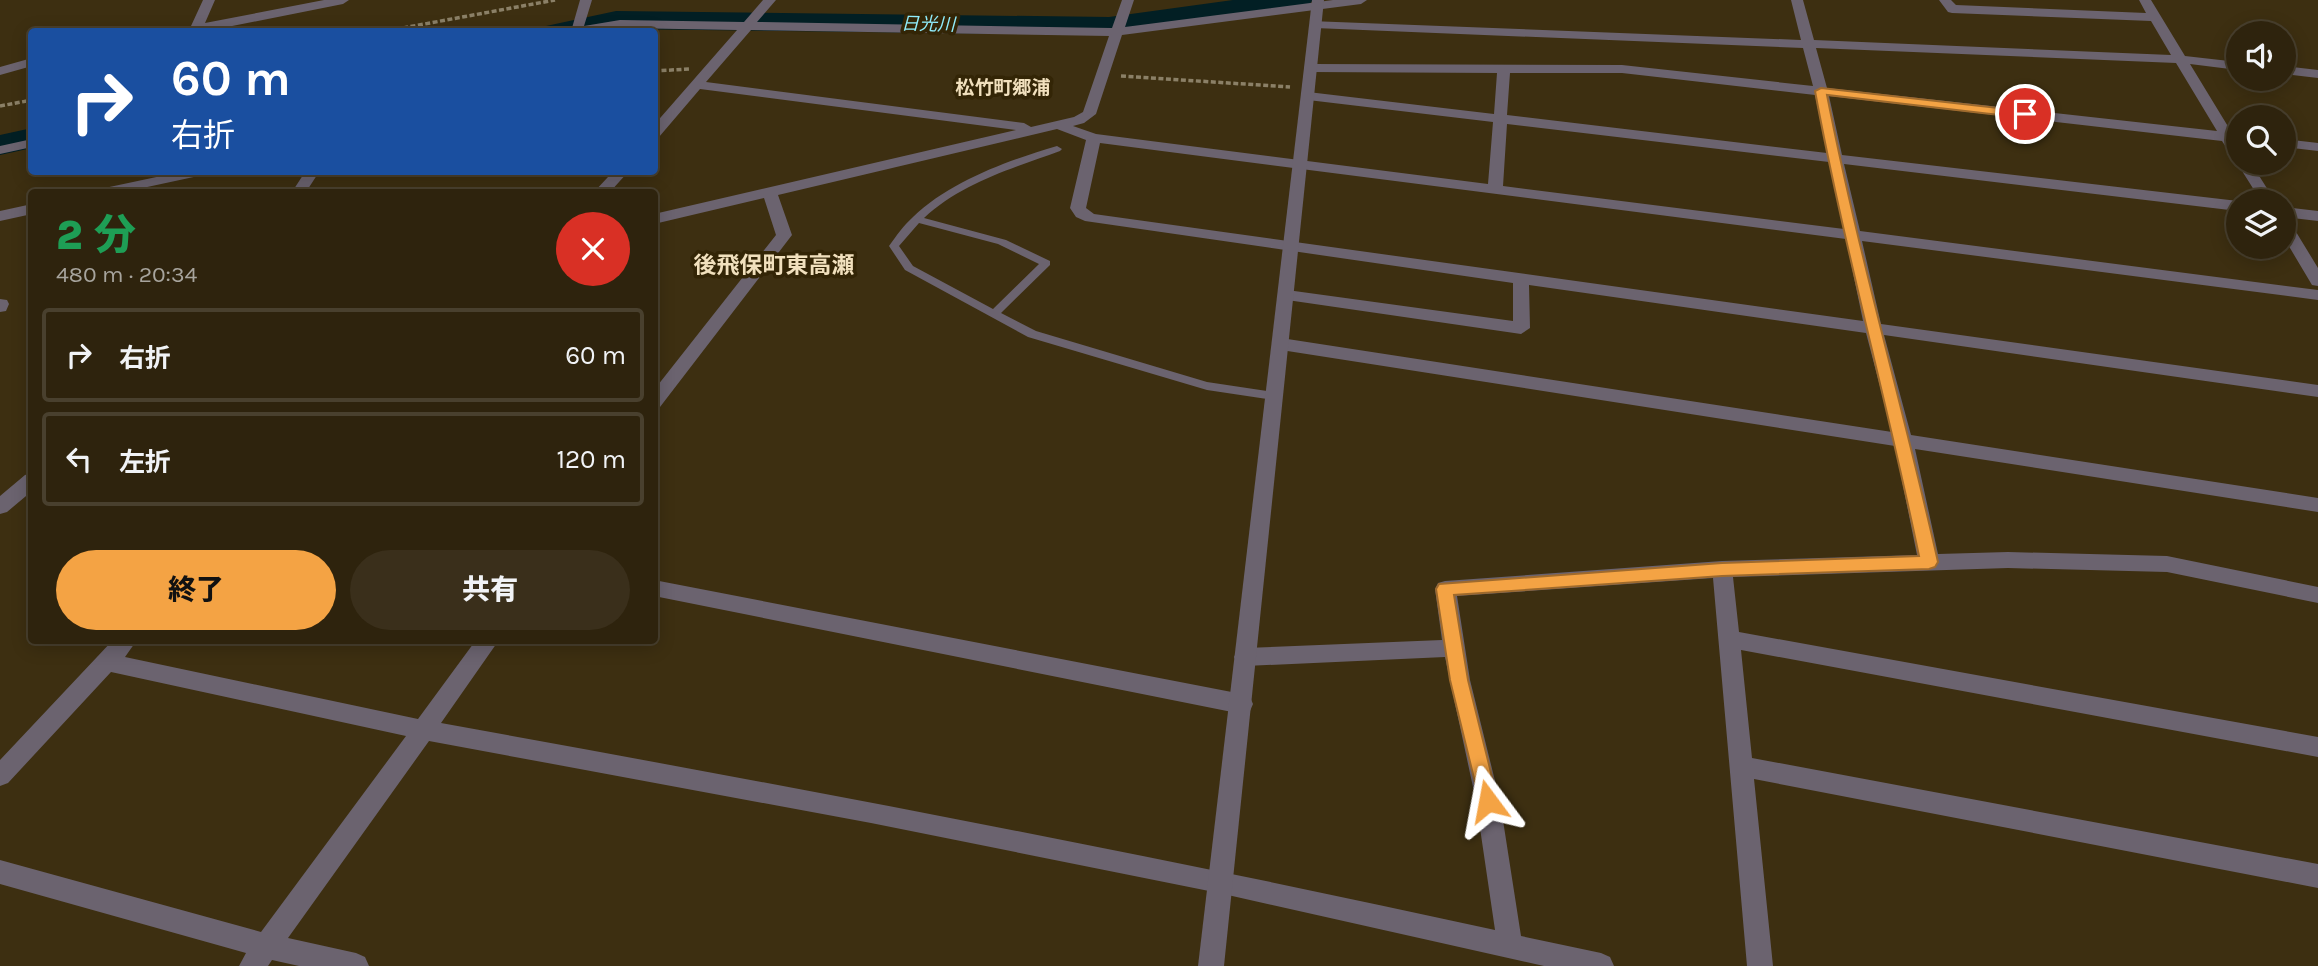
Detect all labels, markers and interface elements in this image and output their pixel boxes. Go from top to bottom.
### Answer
water label: 日光川 [901,13,957,36]
map controls [2226,21,2296,259]
button: sound [2226,21,2296,91]
text: 60 m [171,50,291,107]
icon: right [56,56,147,147]
district label: 松竹町郷浦 [955,77,1051,99]
pin [1995,84,2055,144]
icon: arrive [2006,95,2044,133]
button: search [2226,105,2296,175]
text: 右折 [171,117,235,154]
button: layers [2226,189,2296,259]
text: 2 分 [56,210,136,260]
button: close [556,212,630,286]
district label: 後飛保町東高瀬 [694,252,855,279]
text: 480 m · 20:34 [56,261,197,288]
icon: right [60,336,98,374]
text: 60 m [565,340,626,371]
text: 右折 [119,343,171,374]
icon: left [60,440,98,478]
text: 120 m [556,444,626,475]
text: 左折 [119,447,171,478]
button: 終了 [56,550,336,630]
button: 共有 [350,550,630,630]
position arrow [1451,764,1525,838]

